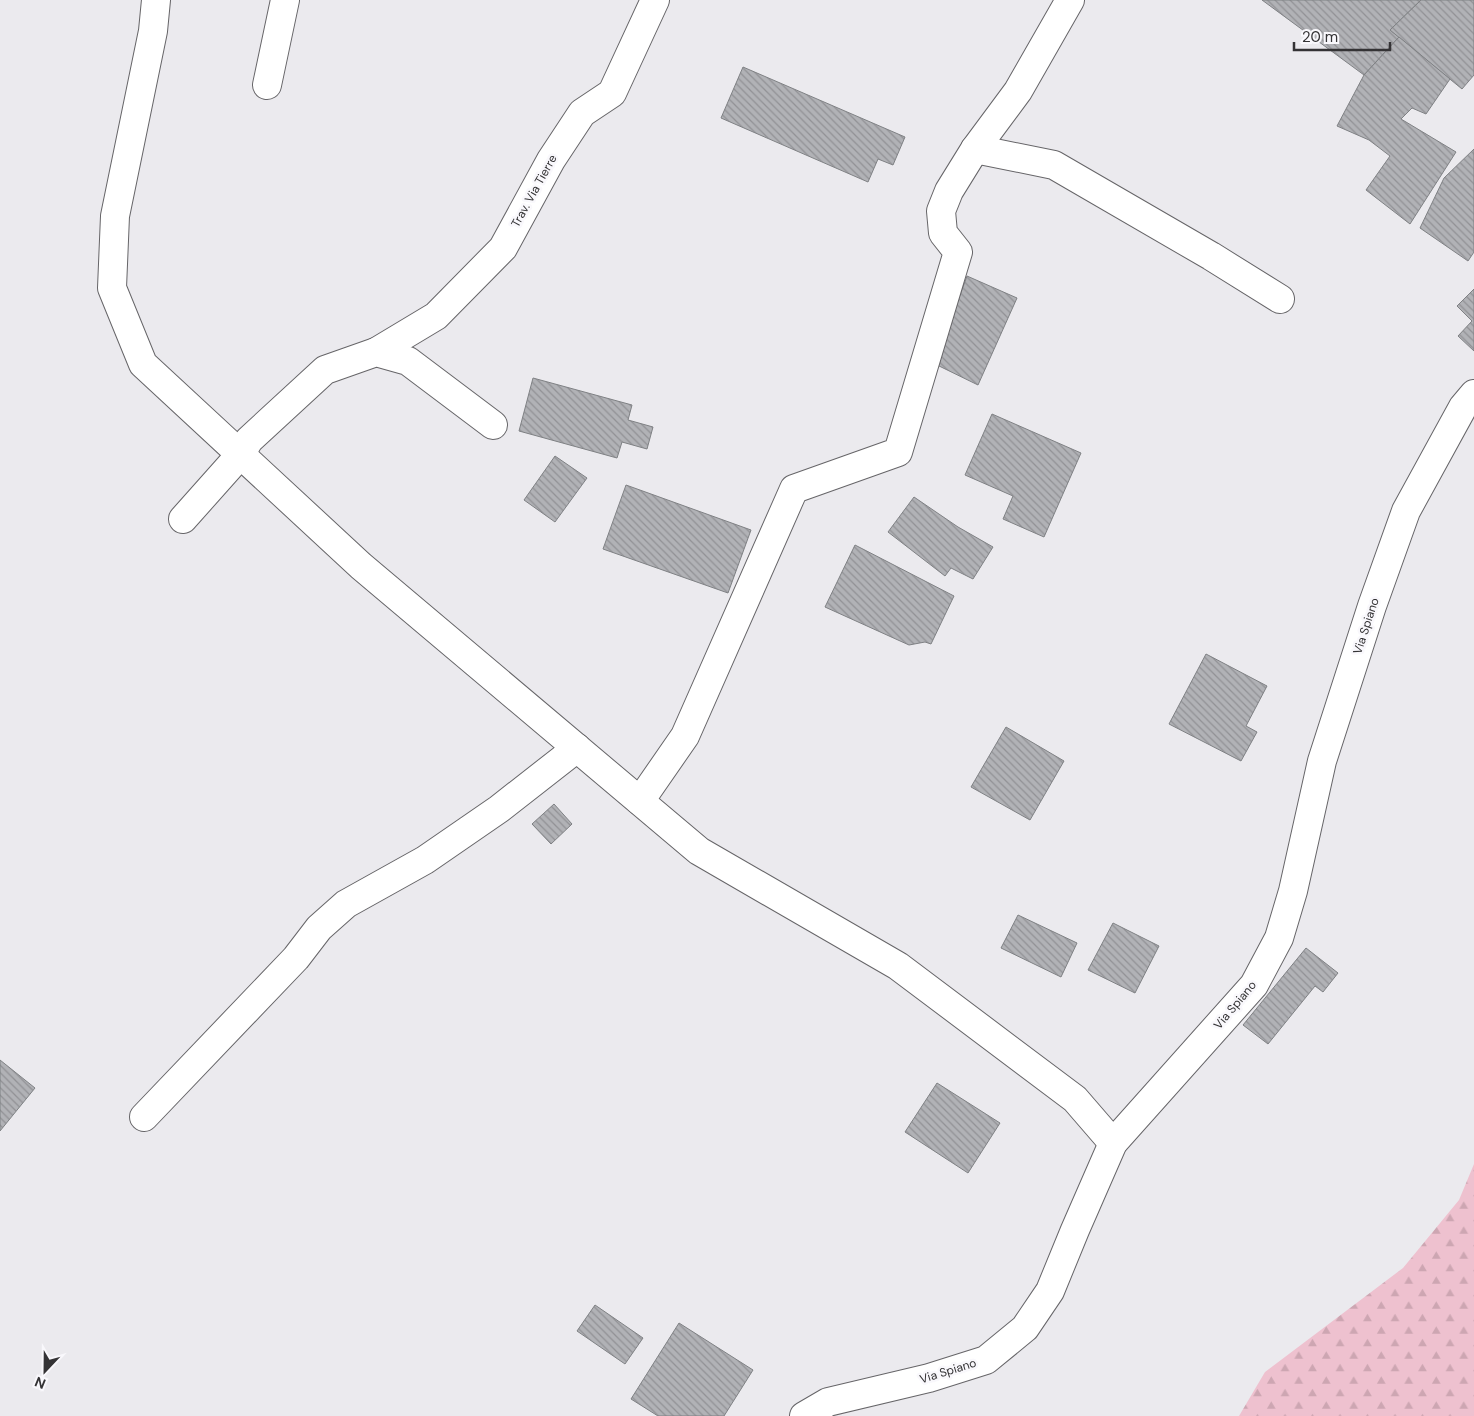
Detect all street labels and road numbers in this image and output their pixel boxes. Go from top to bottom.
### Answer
street label: Trav. Via Tierre [507,152,561,230]
street label: Via Spiano [1349,596,1383,656]
street label: Via Spiano [1210,977,1260,1033]
street label: Via Spiano [918,1355,978,1387]

